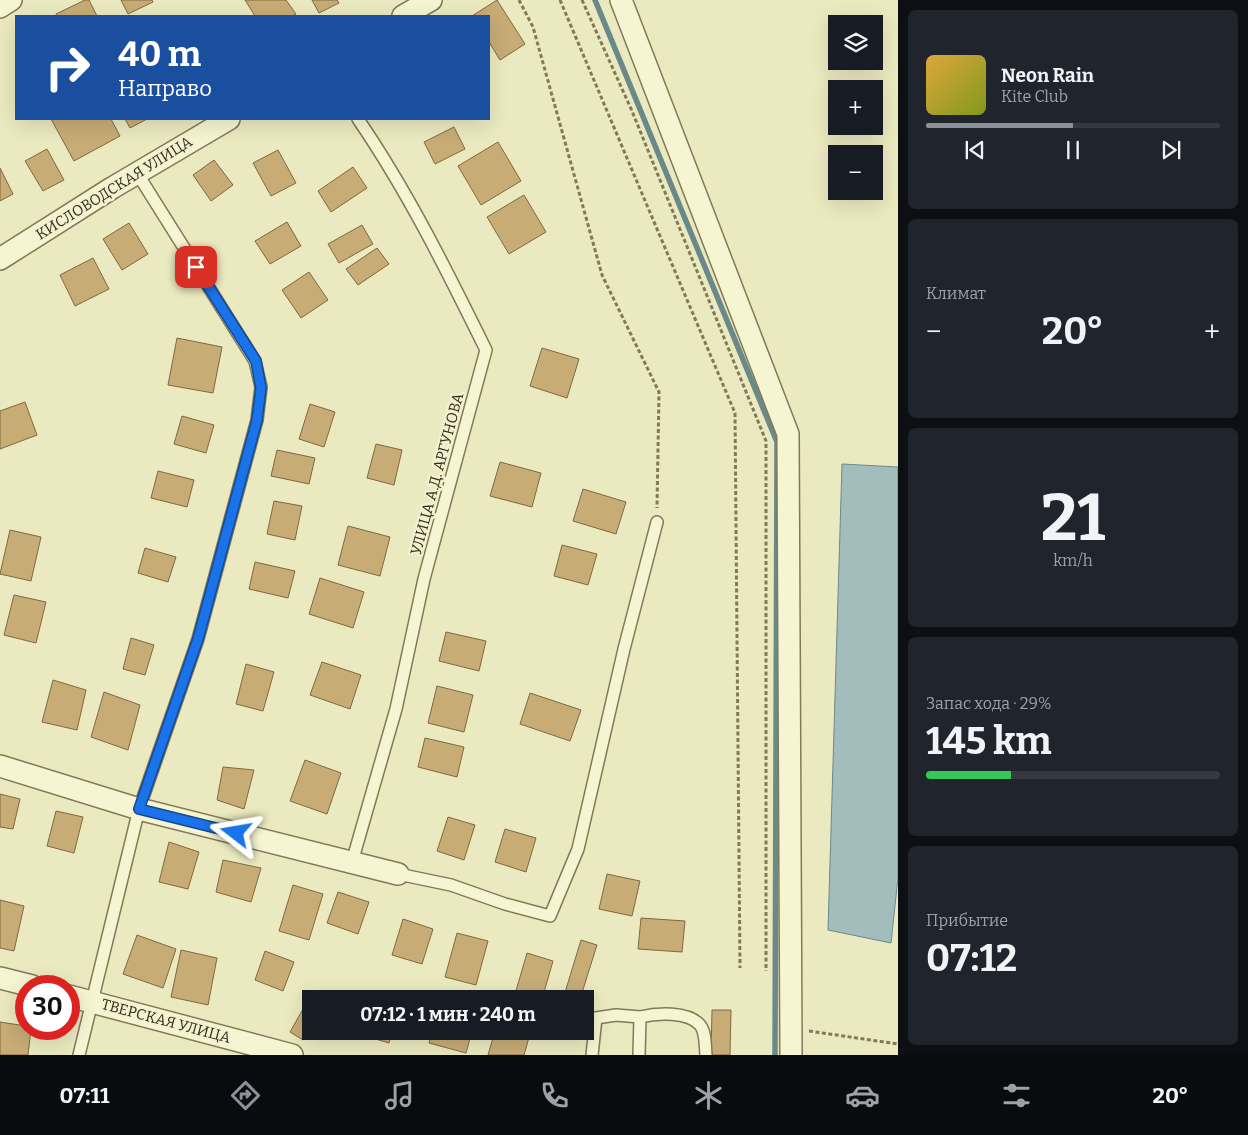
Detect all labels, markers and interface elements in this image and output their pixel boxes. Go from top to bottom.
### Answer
map controls [828,15,883,200]
button: layers [828,15,883,70]
text: 40 m [118,33,201,75]
icon: right [35,35,100,100]
text: Neon Rain [1001,64,1094,87]
text: Направо [118,75,212,102]
button: + [828,80,883,135]
text: Kite Club [1001,87,1068,106]
street label: КИСЛОВОДСКАЯ УЛИЦА [33,132,196,244]
icon: previous [961,136,989,164]
icon: pause [1059,136,1087,164]
icon: next [1157,136,1185,164]
button: − [828,145,883,200]
pin [175,246,217,288]
icon: arrive [182,253,210,281]
text: Климат [926,284,986,303]
text: 20° [1042,308,1104,354]
text: − [926,315,941,348]
text: + [1204,315,1220,348]
street label: УЛИЦА А.Д. АРГУНОВА [407,391,467,557]
text: 21 [1041,479,1105,557]
text: km/h [1053,551,1093,570]
text: Запас хода · 29% [926,694,1052,713]
text: 145 km [926,718,1052,764]
position arrow [209,806,261,858]
text: Прибытие [926,911,1008,930]
text: 07:12 [926,935,1017,981]
speed limit sign: 30 [15,975,80,1040]
street label: ТВЕРСКАЯ УЛИЦА [99,995,233,1047]
text: 07:12 · 1 мин · 240 m [360,1003,536,1026]
icon: directions [228,1078,263,1113]
icon: music [382,1078,417,1113]
icon: phone [537,1078,572,1113]
icon: climate [691,1078,726,1113]
icon: car [845,1078,880,1113]
icon: filters [999,1078,1034,1113]
text: 07:11 [60,1082,109,1109]
text: 20° [1153,1082,1188,1109]

